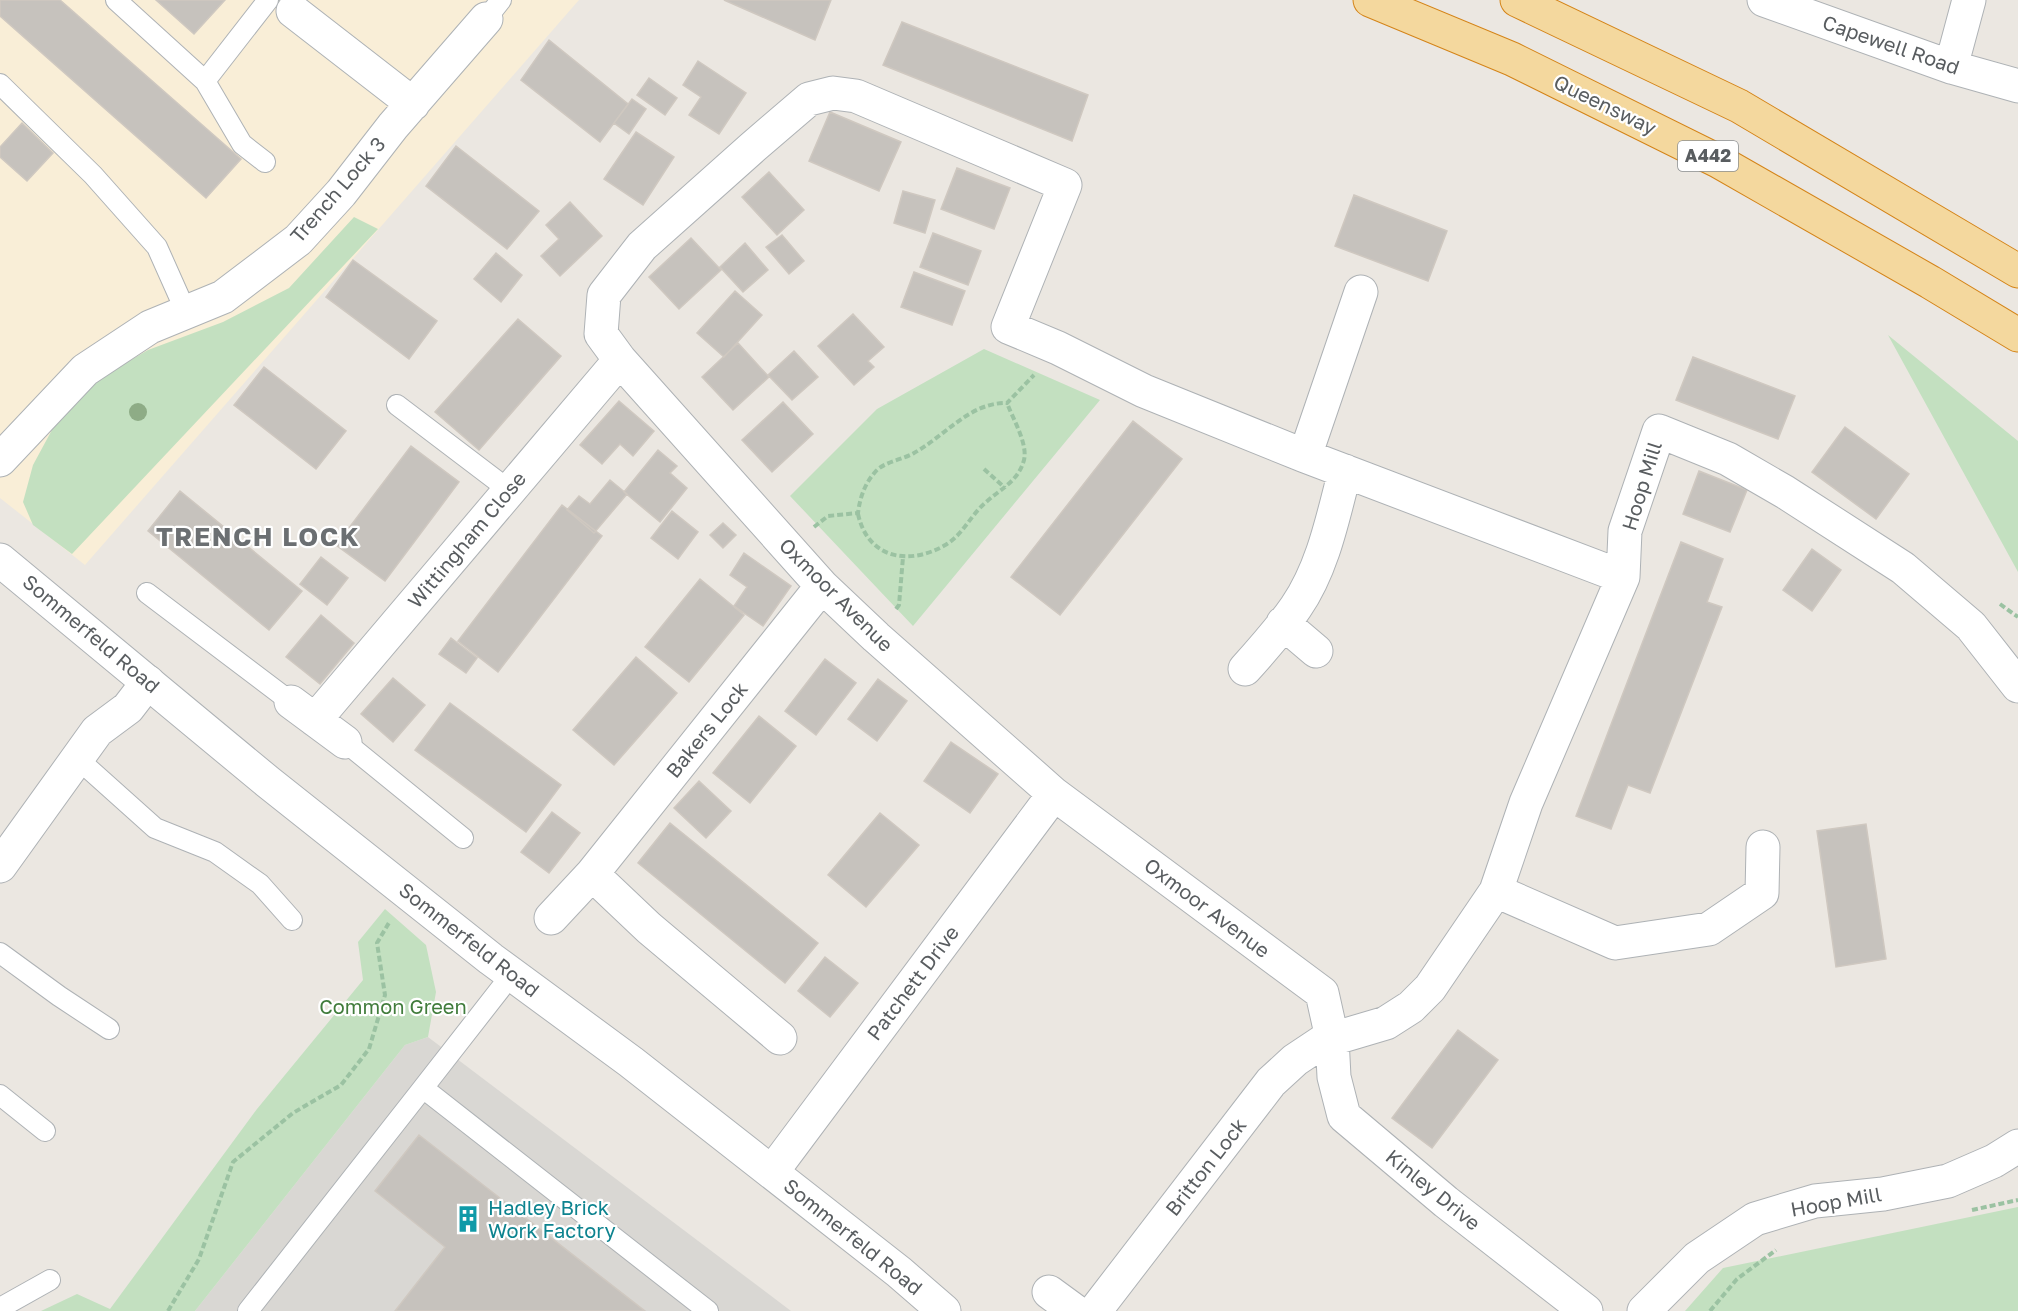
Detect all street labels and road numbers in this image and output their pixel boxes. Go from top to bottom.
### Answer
street label: Capewell Road [1820,9,1963,79]
street label: Queensway [1550,69,1661,139]
street label: Trench Lock 3 [285,132,390,247]
road number: A442 [1678,141,1738,171]
street label: Hoop Mill [1616,438,1666,533]
street label: Wittingham Close [402,466,530,612]
street label: Oxmoor Avenue [775,533,898,656]
street label: Sommerfeld Road [18,569,165,697]
street label: Bakers Lock [660,677,752,782]
street label: Oxmoor Avenue [1140,852,1275,962]
street label: Sommerfeld Road [395,877,544,1001]
street label: Patchett Drive [861,920,963,1044]
street label: Britton Lock [1160,1113,1251,1220]
street label: Kinley Drive [1382,1144,1486,1235]
street label: Sommerfeld Road [780,1173,928,1299]
street label: Hoop Mill [1789,1181,1883,1221]

